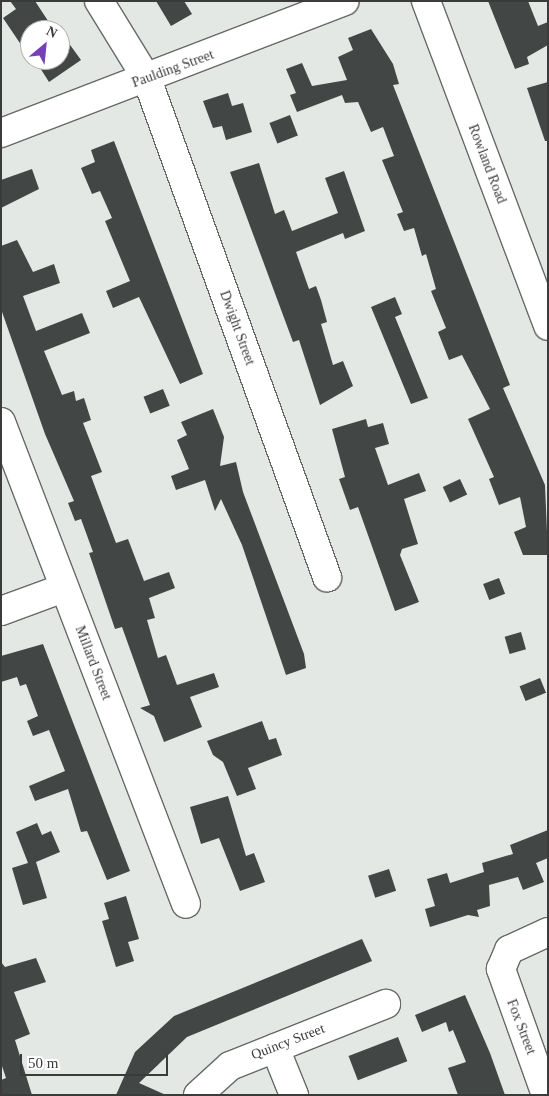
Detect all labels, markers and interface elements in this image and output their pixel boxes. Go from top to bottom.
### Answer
north arrow [20,20,70,70]
text: N [44,23,60,41]
street label: Paulding Street [130,46,216,92]
street label: Rowland Road [464,122,510,206]
street label: Dwight Street [216,288,258,368]
street label: Millard Street [71,624,115,702]
street label: Fox Street [503,997,539,1057]
street label: Quincy Street [249,1020,327,1064]
scale bar [22,1044,170,1076]
text: 50 m [28,1055,58,1071]

